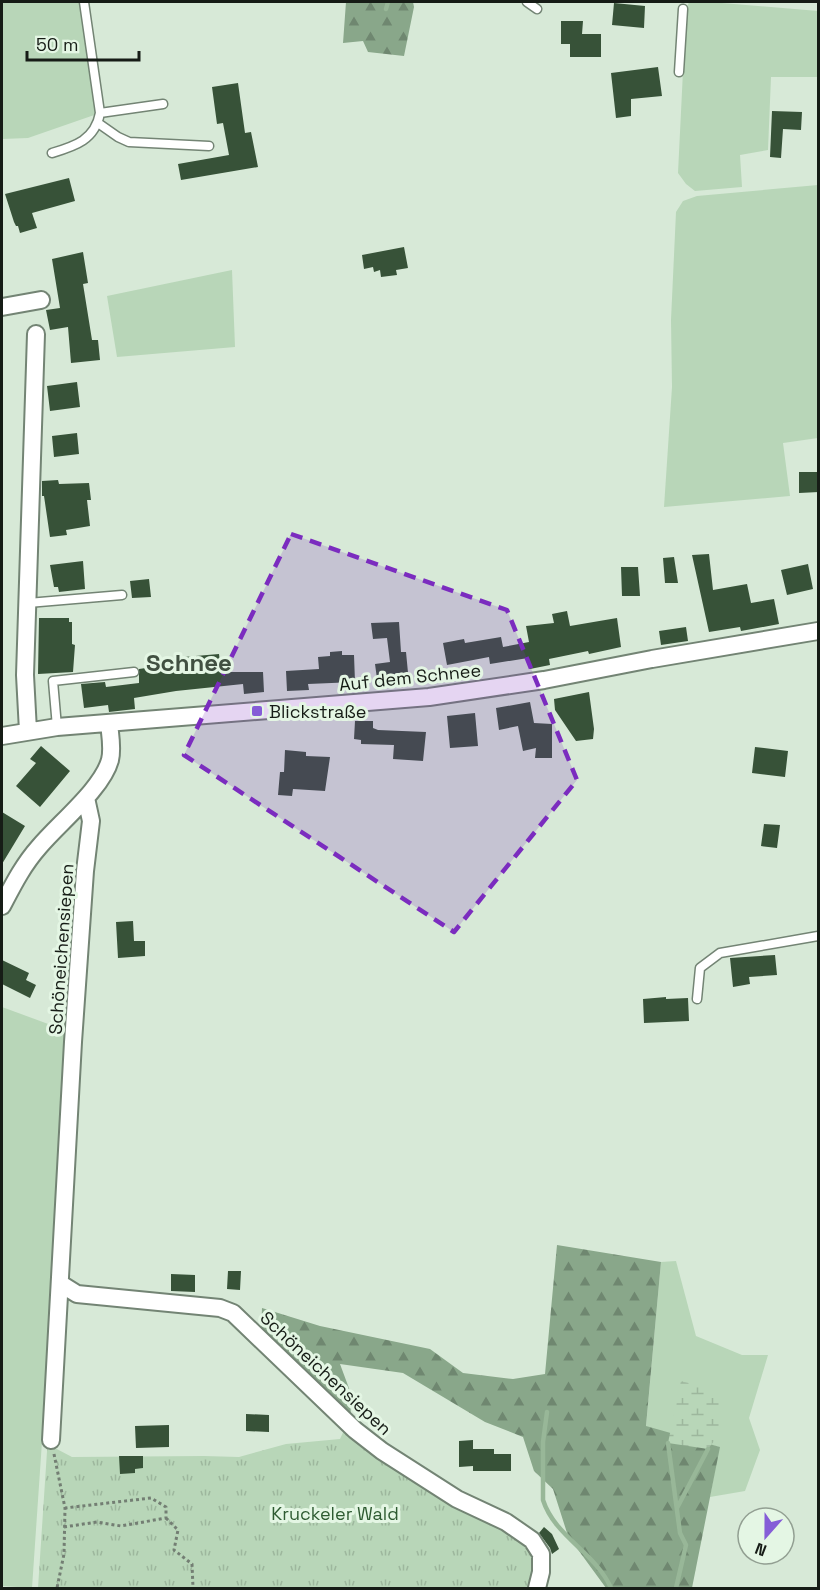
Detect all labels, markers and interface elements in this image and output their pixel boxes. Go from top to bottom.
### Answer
scale bar [27,24,140,62]
text: 50 m [36,33,78,56]
district label: Schnee [146,647,232,678]
street label: Auf dem Schnee [338,658,482,696]
place label: Blickstraße [269,700,366,723]
marker: Blickstraße [250,704,264,718]
street label: Schöneichensiepen [44,863,78,1035]
street label: Schöneichensiepen [255,1306,397,1440]
park label: Kruckeler Wald [271,1502,399,1525]
north arrow [736,1506,796,1566]
text: N [752,1538,770,1561]

